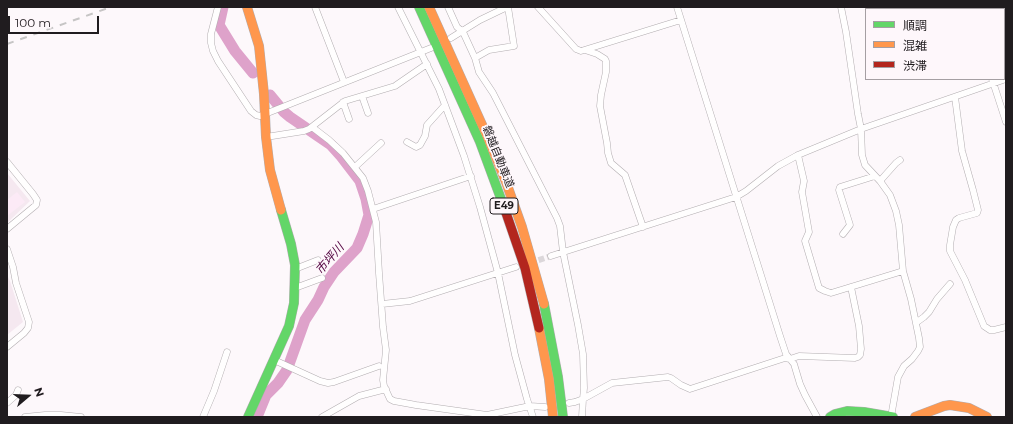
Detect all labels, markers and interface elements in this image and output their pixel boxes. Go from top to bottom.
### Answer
scale bar [10,8,101,34]
legend [865,8,1005,80]
text: 100 m [15,15,51,30]
text: 順調 [903,18,927,33]
text: 混雑 [903,38,927,53]
text: 渋滞 [903,58,927,73]
street label: 磐越自動車道 [480,124,516,190]
road number: E49 [490,198,518,214]
water label: 市坪川 [313,241,347,277]
north arrow [8,376,48,416]
text: N [31,386,47,399]

